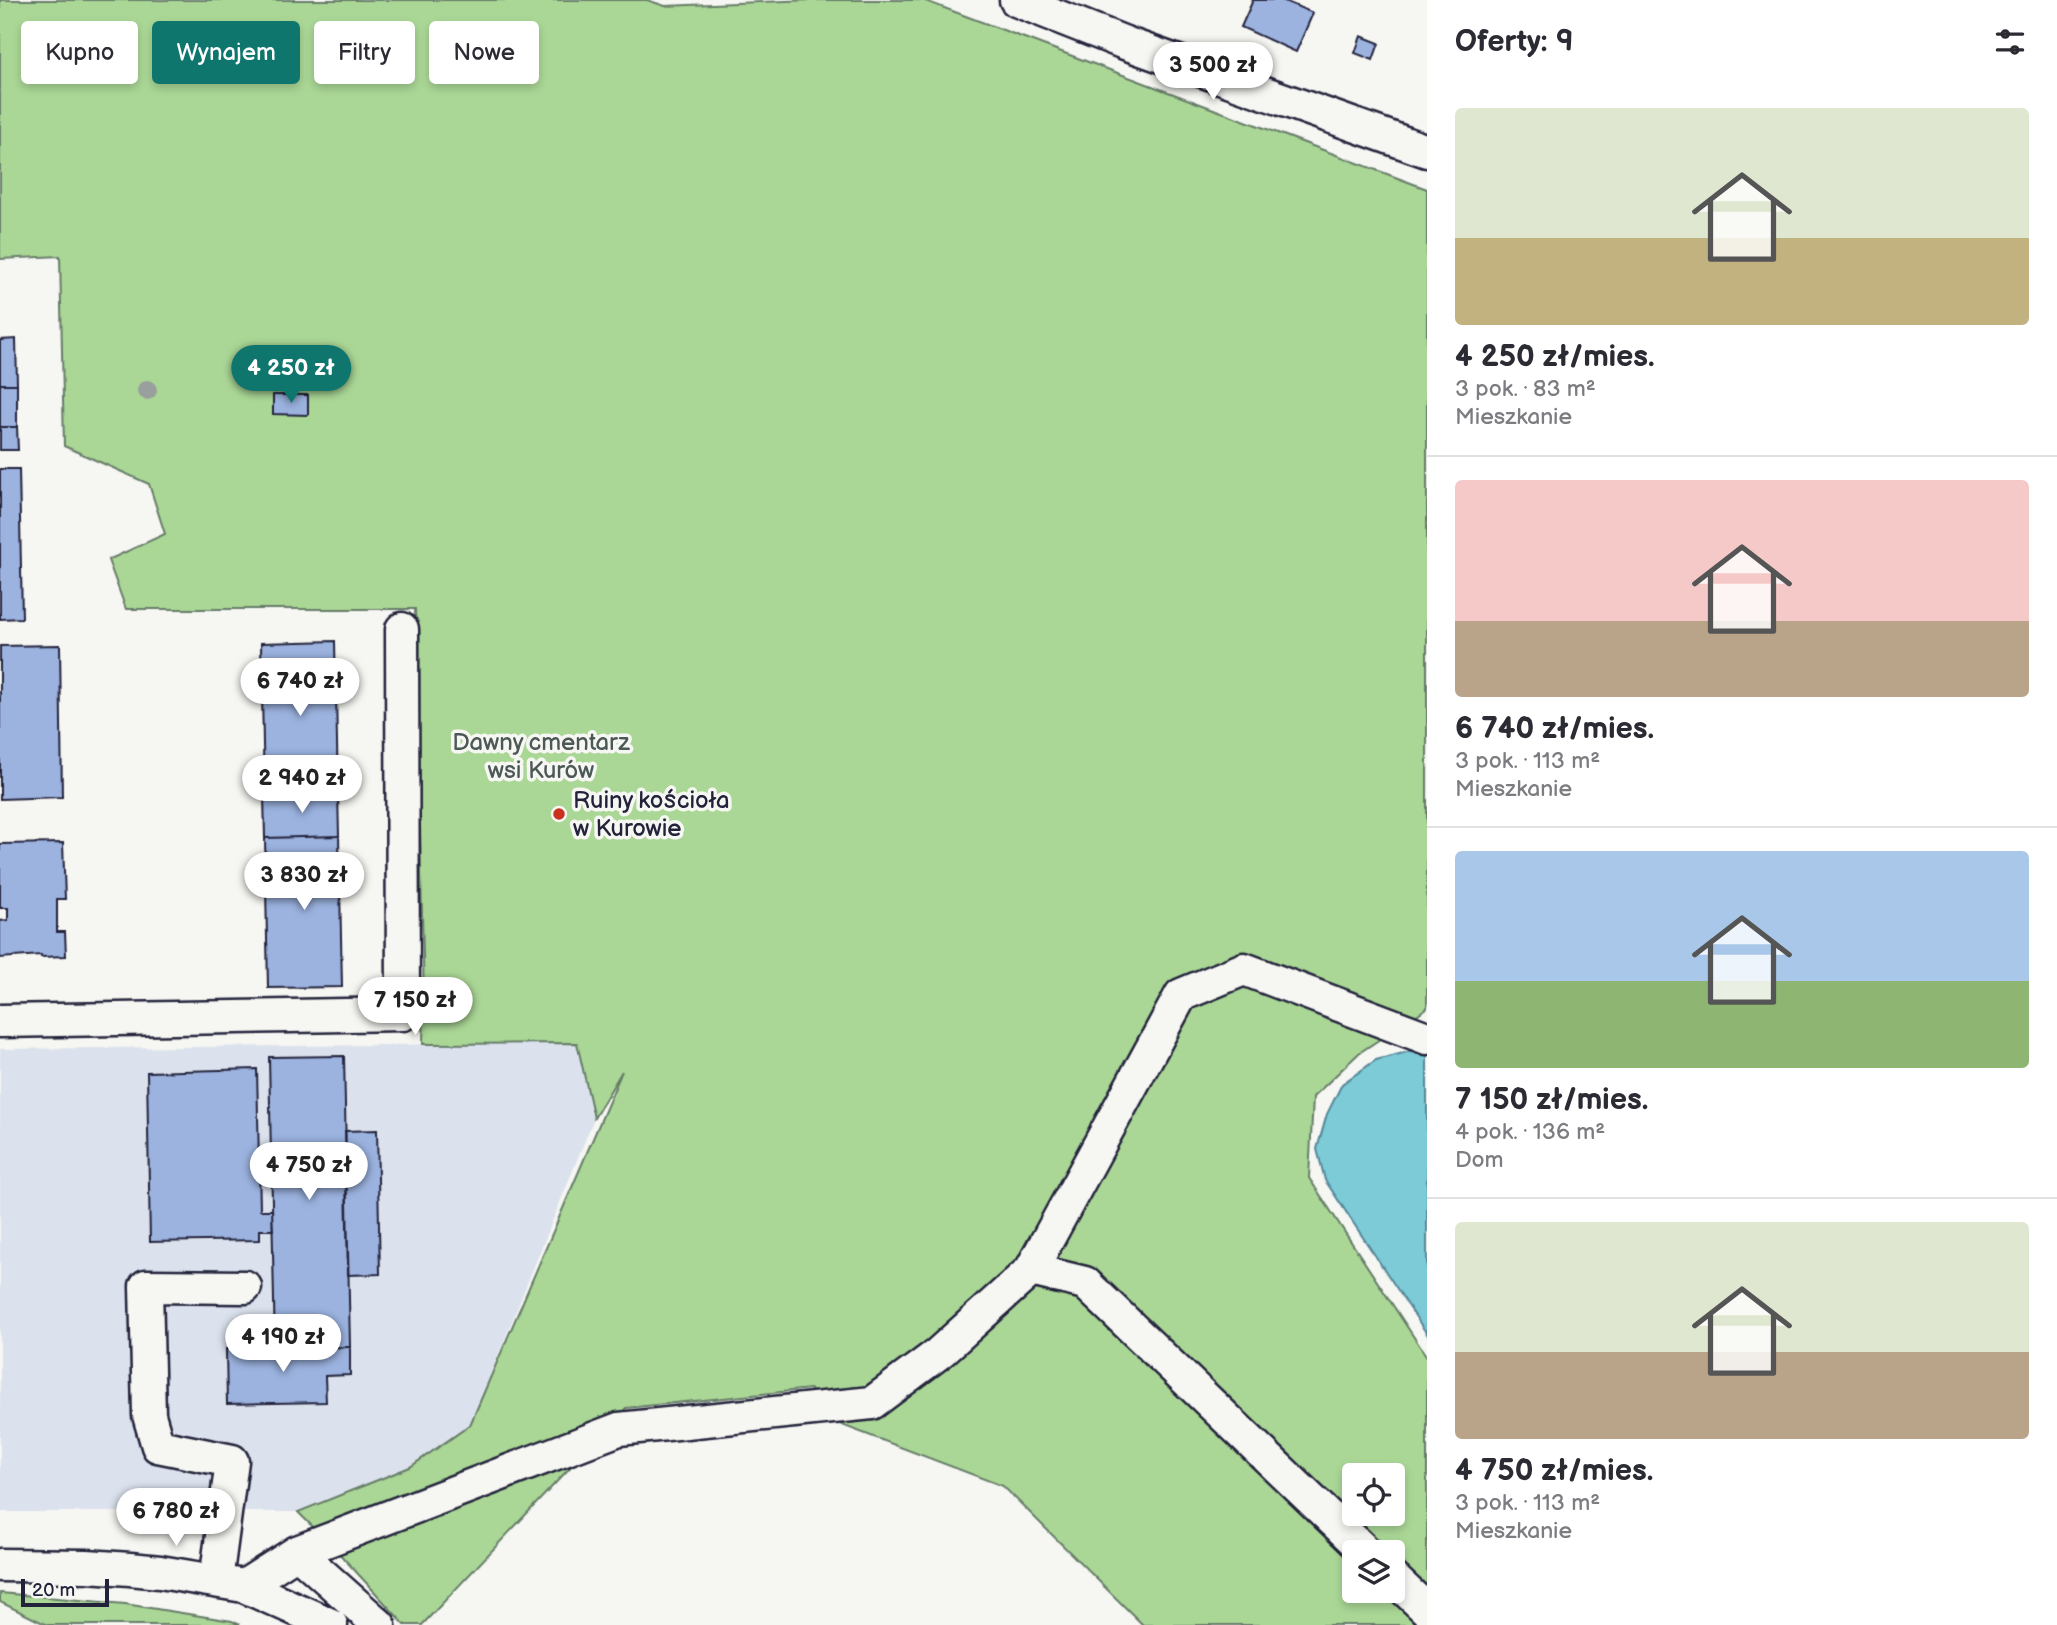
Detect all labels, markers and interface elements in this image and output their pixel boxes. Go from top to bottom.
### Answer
chip: Kupno [21,21,138,84]
chip: Wynajem [152,21,300,84]
chip: Filtry [314,21,415,84]
chip: Nowe [429,21,539,84]
icon: filters [1991,23,2029,61]
text: Oferty: 9 [1455,24,1574,60]
pin: 3 500 zł [1141,42,1285,102]
text: 3 500 zł [1169,51,1257,79]
icon: home [1679,154,1805,280]
text: 4 250 zł/mies. [1455,339,1655,375]
pin: 4 250 zł [219,346,363,405]
text: 4 250 zł [247,354,335,382]
text: 3 pok. · 83 m² [1455,375,1596,403]
text: Mieszkanie [1455,403,1572,431]
icon: home [1679,526,1805,652]
pin: 6 740 zł [228,658,372,718]
text: 6 740 zł [256,667,344,695]
text: 6 740 zł/mies. [1455,711,1654,747]
park label: Dawny cmentarz wsi Kurów [452,728,630,785]
text: 3 pok. · 113 m² [1455,747,1600,775]
pin: 2 940 zł [230,756,374,815]
text: 2 940 zł [258,764,346,792]
text: Mieszkanie [1455,775,1572,803]
place label: Ruiny kościoła w Kurowie [573,786,730,843]
marker: Ruiny kościoła w Kurowie [551,806,567,822]
pin: 3 830 zł [232,852,376,912]
text: 3 830 zł [260,861,348,889]
icon: home [1679,897,1805,1023]
pin: 7 150 zł [343,978,487,1037]
text: 7 150 zł [374,986,456,1014]
text: 7 150 zł/mies. [1455,1082,1648,1118]
text: 4 pok. · 136 m² [1455,1118,1605,1146]
pin: 4 750 zł [237,1142,381,1202]
text: Dom [1455,1146,1504,1174]
text: 4 750 zł [266,1151,352,1179]
icon: home [1679,1268,1805,1394]
pin: 4 190 zł [211,1314,355,1374]
text: 4 190 zł [241,1323,325,1351]
text: 4 750 zł/mies. [1455,1453,1653,1489]
map controls [1342,1463,1405,1603]
button: locate [1342,1463,1405,1526]
pin: 6 780 zł [104,1488,248,1548]
text: 3 pok. · 113 m² [1455,1489,1600,1517]
text: 6 780 zł [132,1497,220,1525]
text: Mieszkanie [1455,1517,1572,1545]
button: layers [1342,1540,1405,1603]
scale bar [21,1576,108,1608]
text: 20 m [32,1579,75,1602]

